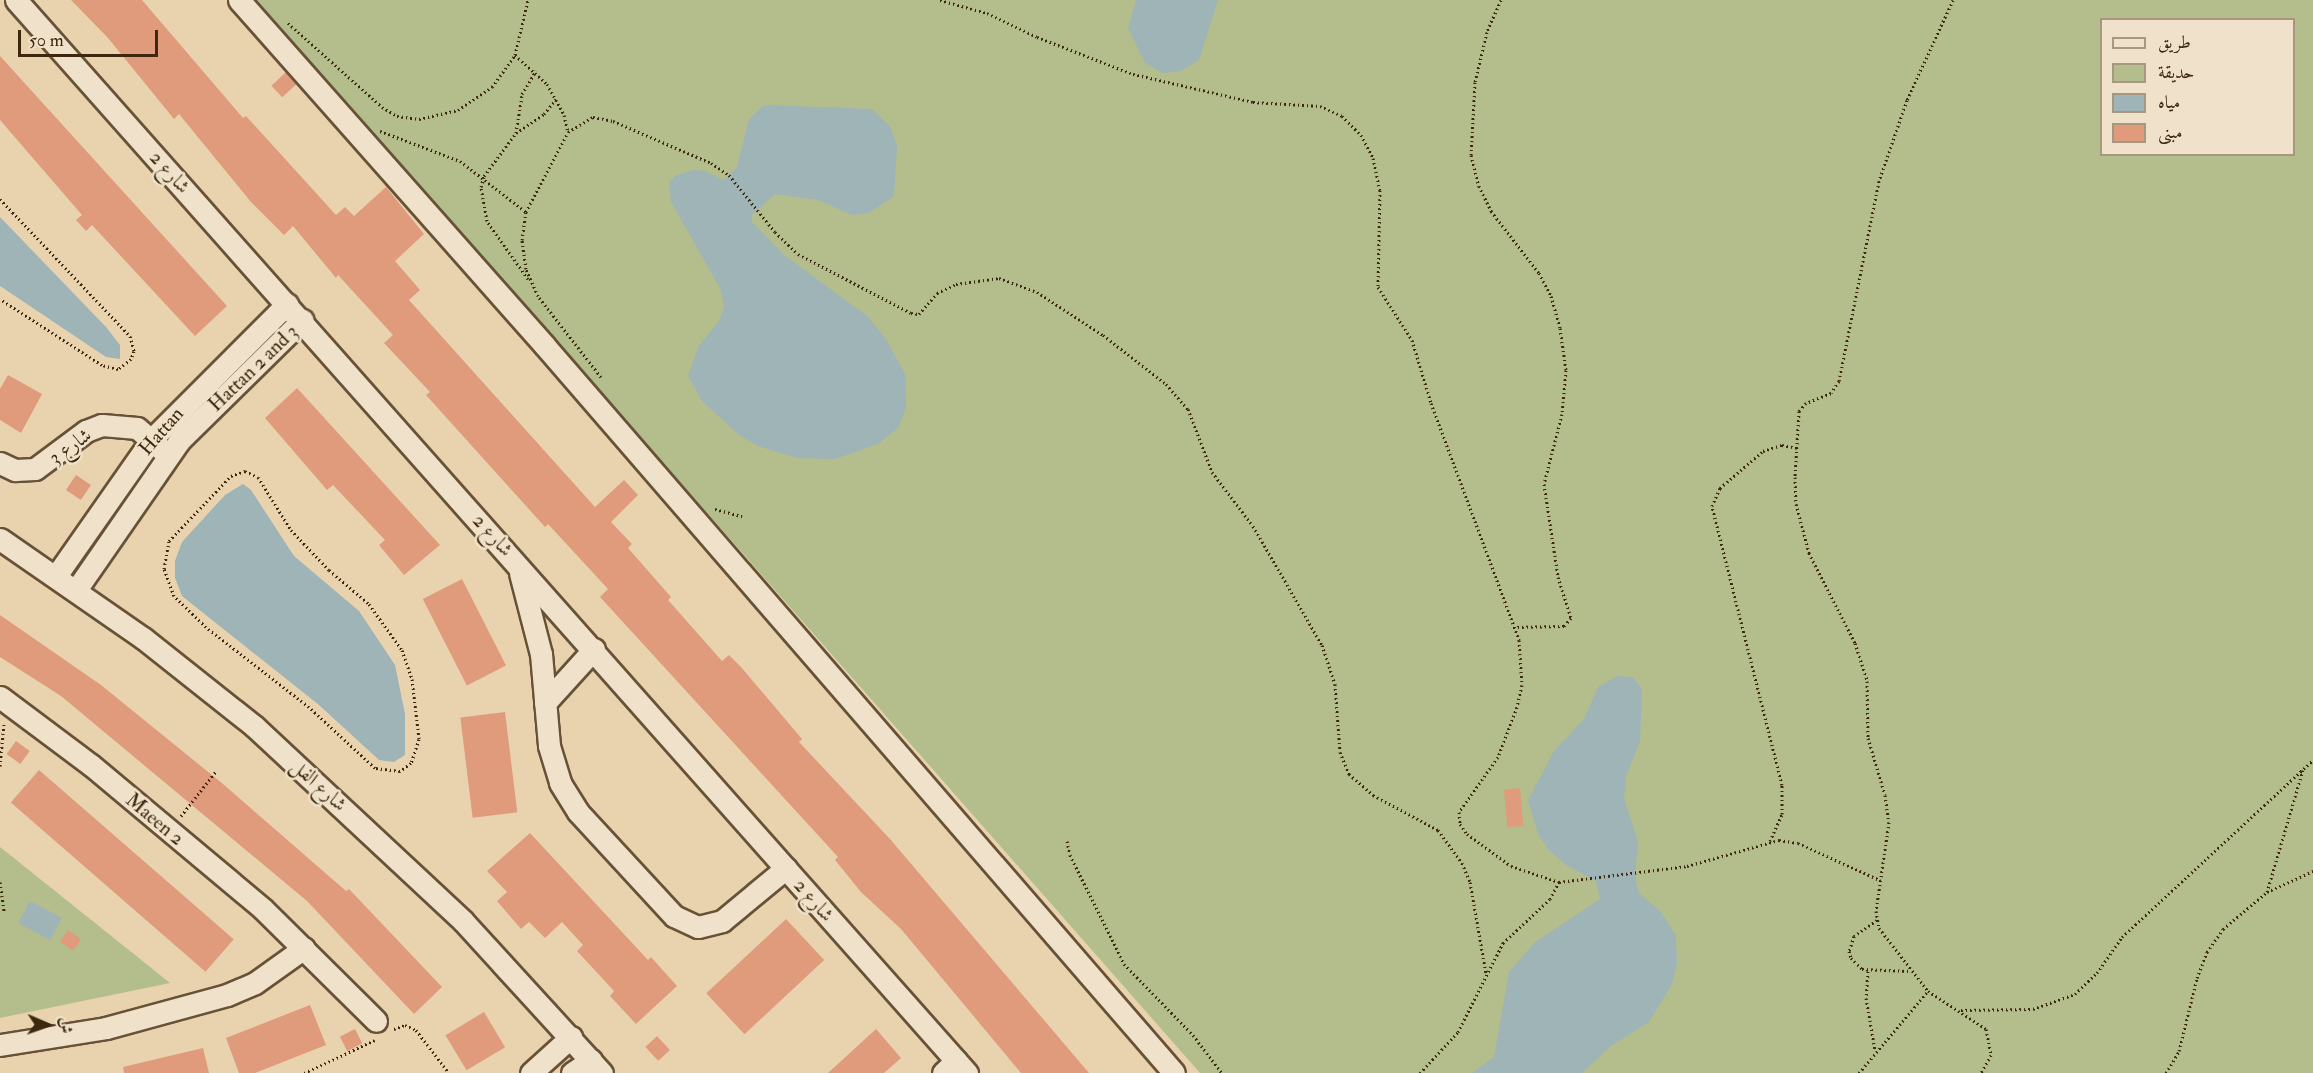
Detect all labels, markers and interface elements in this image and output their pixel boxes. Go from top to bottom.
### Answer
scale bar [21,18,160,56]
legend [2100,18,2295,156]
text: 50 m [29,29,64,52]
text: طريق [2158,31,2191,54]
text: حديقة [2158,61,2194,84]
text: مياه [2158,91,2180,114]
text: مبنى [2158,121,2183,144]
street label: شارع 2 [145,146,195,198]
street label: Hattan 2 and 3 [203,319,303,417]
street label: Hattan [134,402,188,460]
street label: شارع 3 [44,423,96,469]
street label: شارع 2 [468,509,518,561]
street label: شارع الفل [286,754,352,816]
street label: Maeen 2 [121,788,189,850]
street label: شارع 2 [789,874,839,926]
north arrow [18,995,78,1055]
text: ش [56,1017,76,1034]

